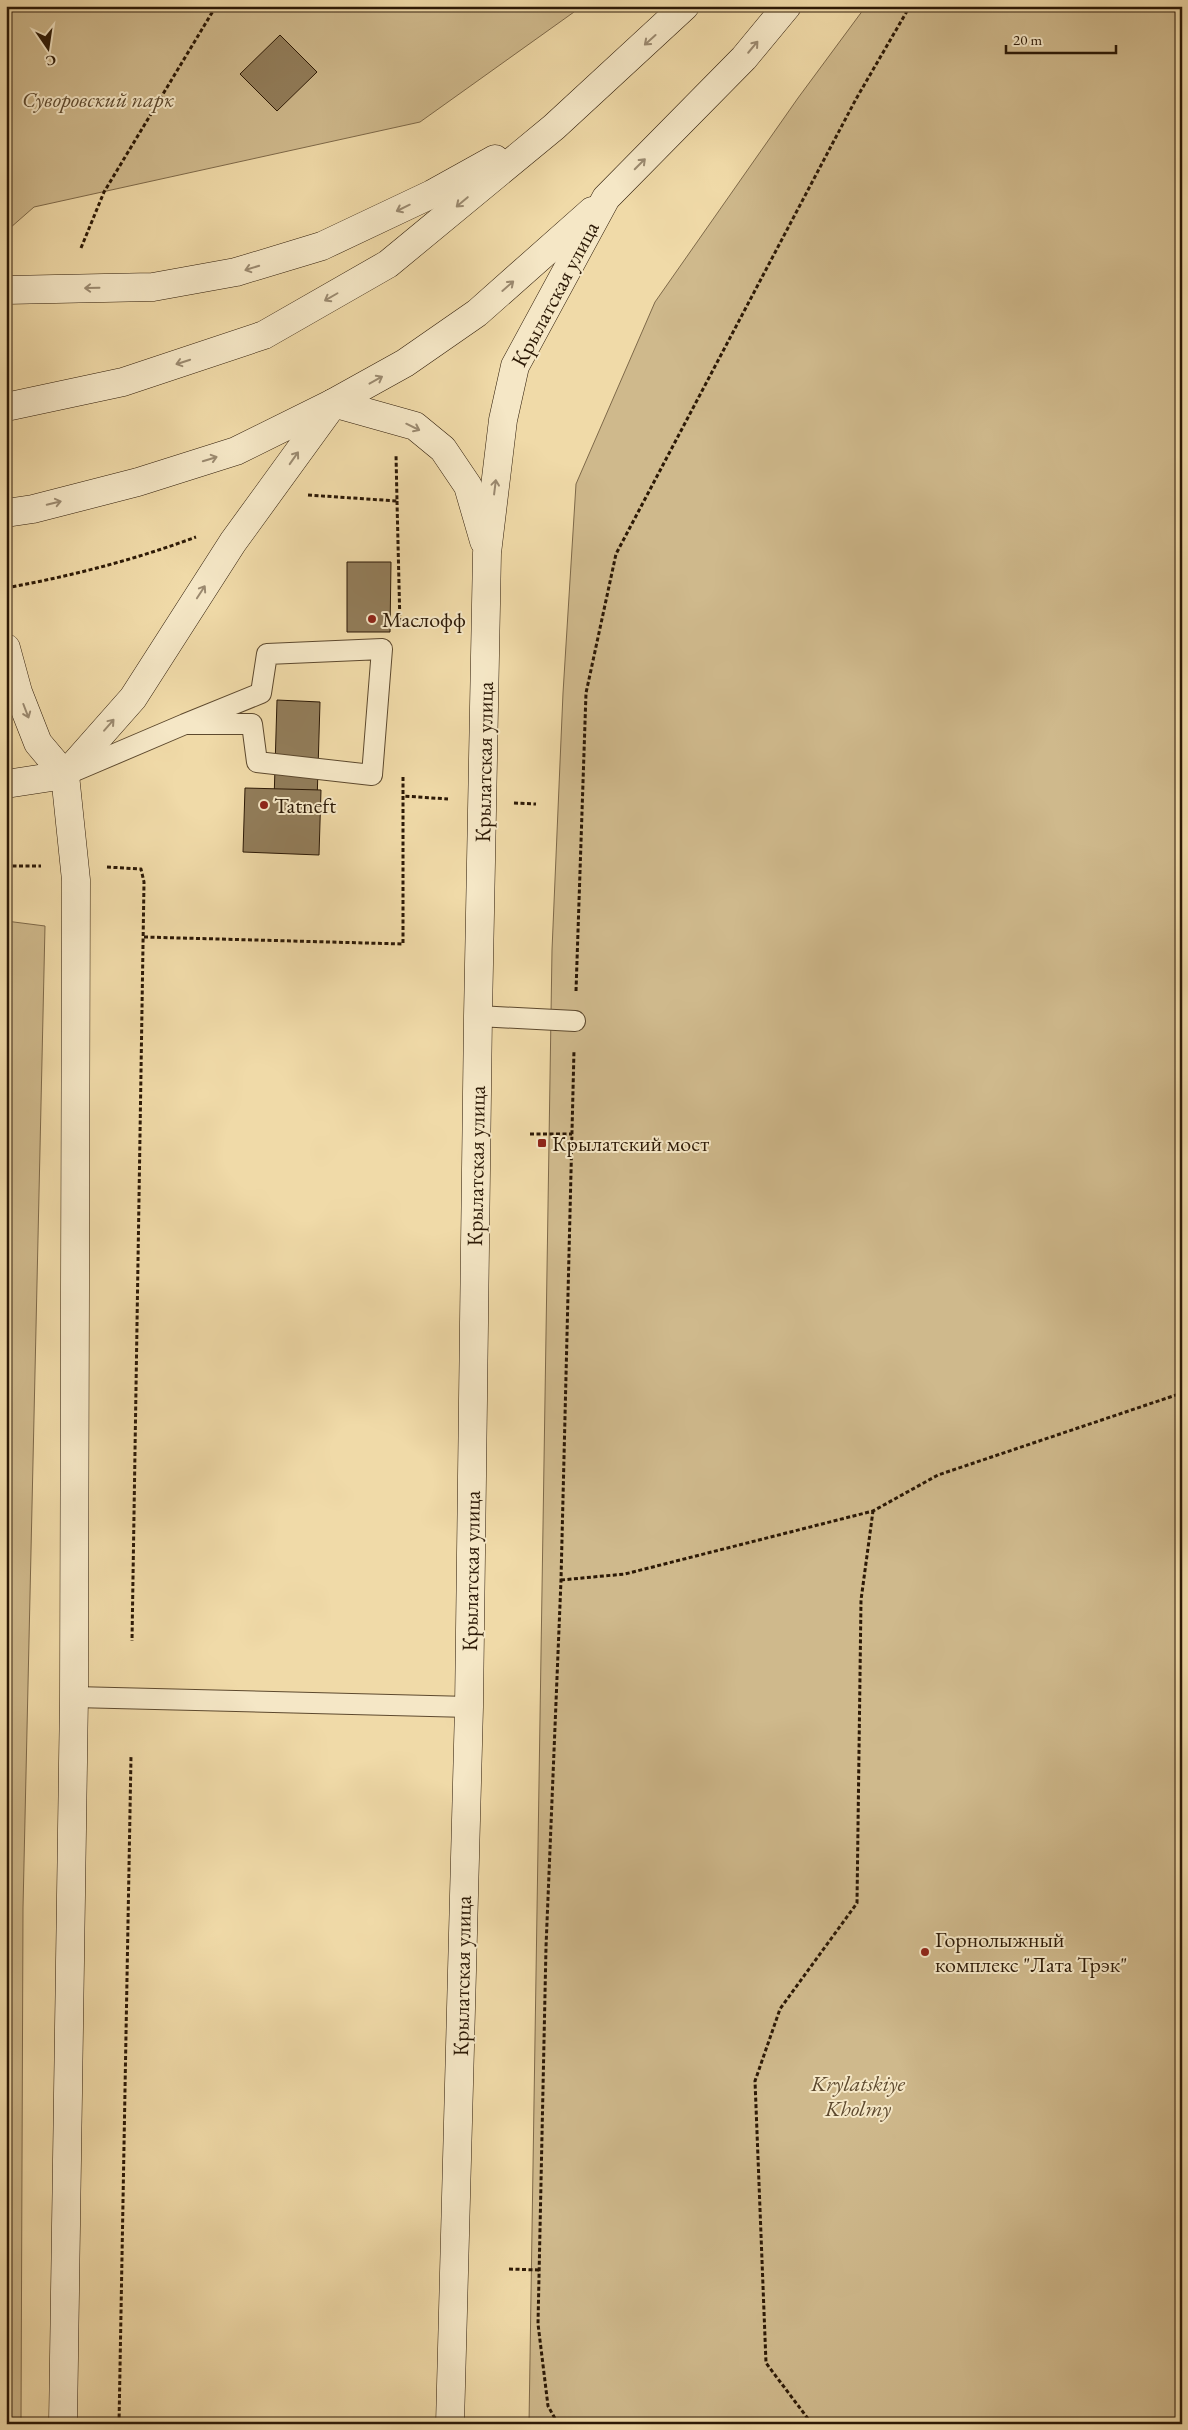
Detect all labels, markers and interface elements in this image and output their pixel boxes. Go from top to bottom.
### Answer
north arrow [22,22,72,72]
scale bar [1006,22,1116,54]
text: 20 m [1013,30,1042,49]
one-way arrow [643,34,656,45]
one-way arrow [748,41,759,54]
text: С [44,51,58,71]
park label: Суворовский парк [22,85,174,114]
one-way arrow [634,157,646,170]
one-way arrow [456,197,469,208]
one-way arrow [396,203,411,213]
street label: Крылатская улица [504,216,606,372]
one-way arrow [245,263,261,273]
one-way arrow [501,280,514,291]
one-way arrow [84,283,100,293]
one-way arrow [323,292,338,302]
one-way arrow [175,358,191,368]
one-way arrow [368,375,383,385]
one-way arrow [405,423,420,432]
one-way arrow [289,451,299,465]
one-way arrow [202,454,218,463]
one-way arrow [490,479,500,495]
one-way arrow [45,498,61,507]
one-way arrow [197,585,207,599]
place label: Маслофф [382,605,466,634]
marker: Маслофф [366,613,378,625]
street label: Крылатская улица [468,681,500,843]
one-way arrow [22,703,31,719]
one-way arrow [103,719,115,732]
place label: Tatneft [274,791,336,820]
marker: Tatneft [258,799,270,811]
street label: Крылатская улица [460,1085,492,1247]
place label: Крылатский мост [552,1129,709,1158]
marker: Крылатский мост [536,1137,548,1149]
street label: Крылатская улица [455,1490,487,1652]
street label: Крылатская улица [446,1895,478,2057]
place label: Горнолыжный комплекс "Лата Трэк" [935,1925,1127,1979]
marker: Горнолыжный комплекс "Лата Трэк" [919,1946,931,1958]
park label: Krylatskiye Kholmy [810,2069,906,2123]

